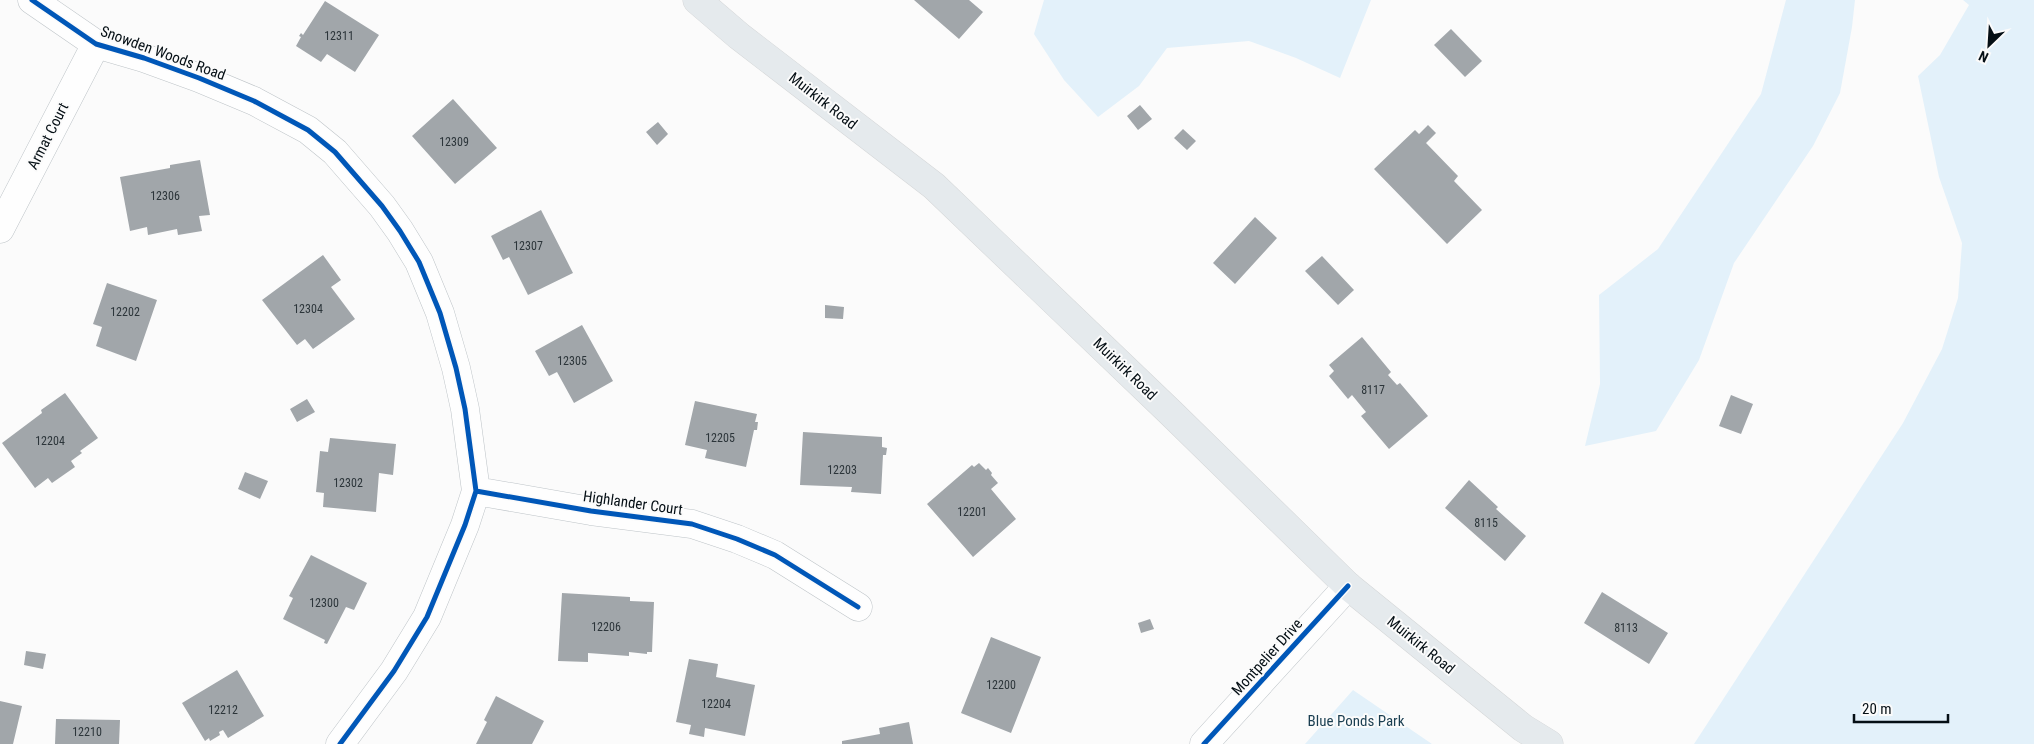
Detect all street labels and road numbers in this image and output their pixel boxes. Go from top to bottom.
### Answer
street label: Snowden Woods Road [98,22,228,84]
street label: Muirkirk Road [785,69,861,133]
street label: Armat Court [24,100,72,172]
street label: Muirkirk Road [1089,334,1161,404]
street label: Highlander Court [582,487,684,519]
street label: Muirkirk Road [1384,612,1458,678]
street label: Montpelier Drive [1228,615,1306,699]

